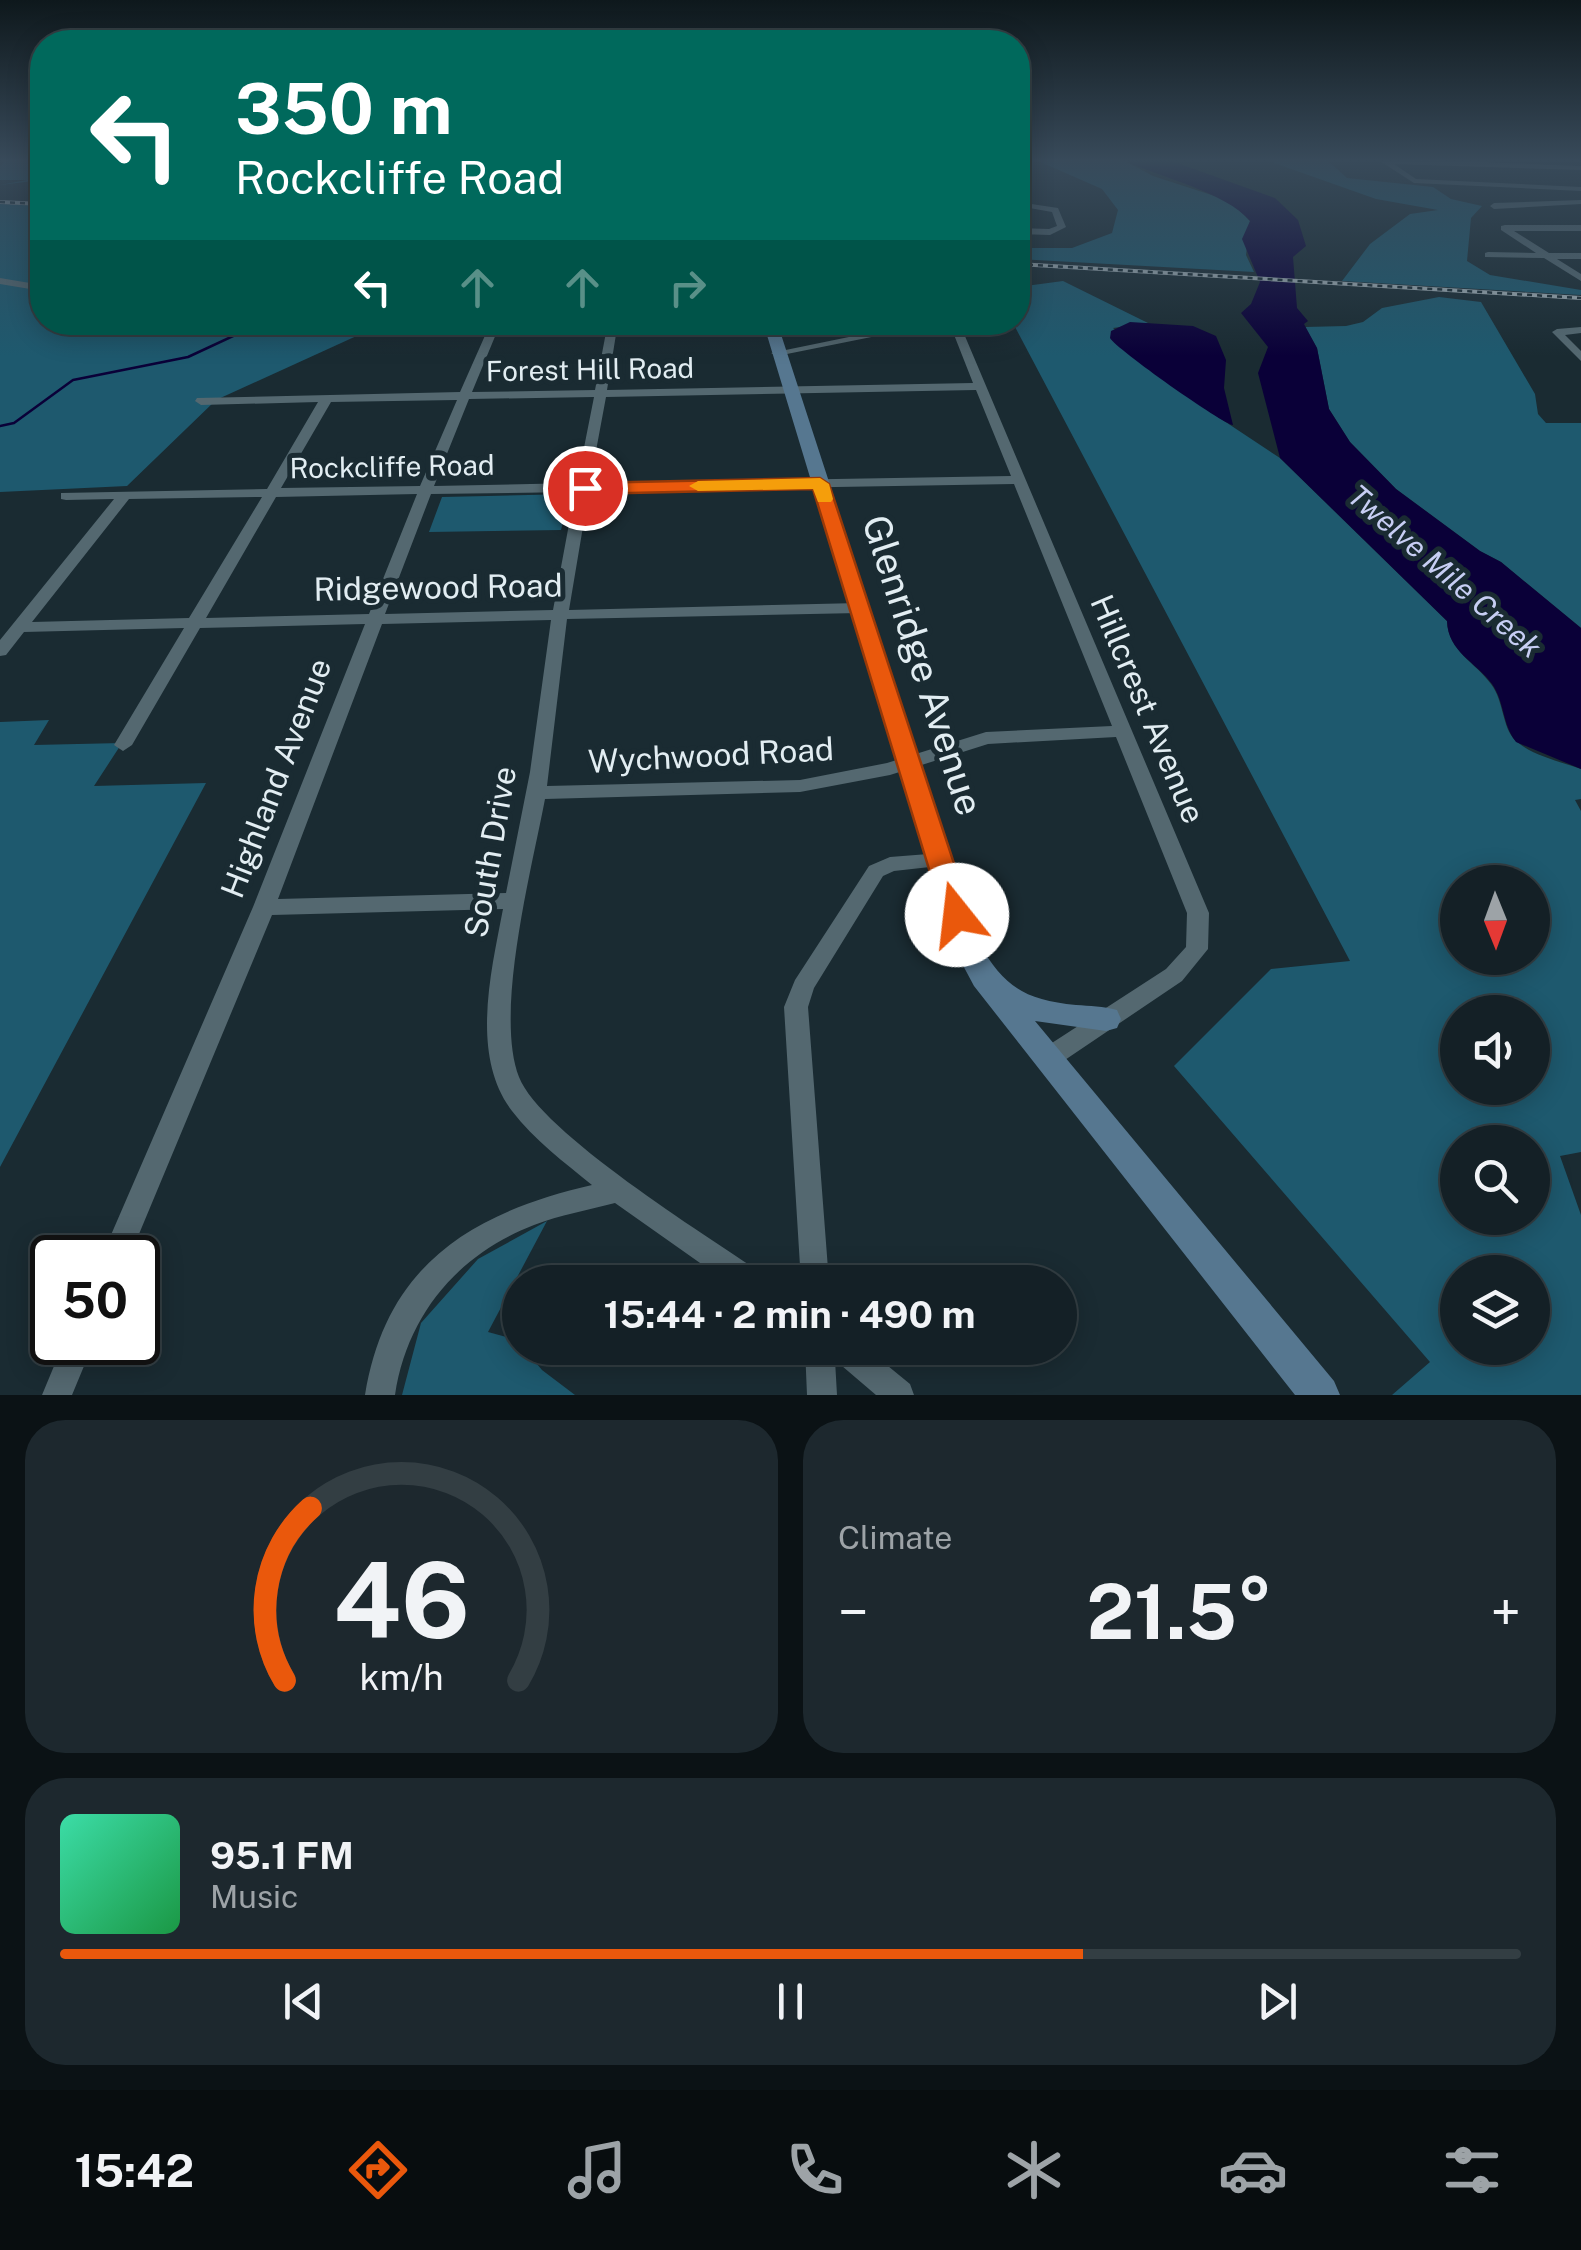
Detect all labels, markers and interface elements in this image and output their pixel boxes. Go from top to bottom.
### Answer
text: 350 m [235,67,452,150]
icon: left [70,70,200,200]
text: Rockcliffe Road [235,151,564,204]
icon: left [345,260,400,315]
icon: ahead [450,260,505,315]
icon: ahead [555,260,610,315]
icon: right [660,260,715,315]
street label: Forest Hill Road [486,351,694,387]
pin [543,446,628,531]
street label: Rockcliffe Road [289,448,495,484]
icon: arrive [558,461,613,516]
water label: Twelve Mile Creek [1341,477,1550,665]
street label: Glenridge Avenue [853,509,993,821]
street label: Ridgewood Road [313,566,563,608]
street label: Hillcrest Avenue [1083,589,1213,829]
street label: Highland Avenue [213,653,339,903]
street label: Wychwood Road [587,730,835,780]
street label: South Drive [457,763,523,941]
position arrow [905,863,1009,967]
north arrow [1440,865,1550,975]
map controls [1440,865,1550,1365]
button: sound [1440,995,1550,1105]
button: search [1440,1125,1550,1235]
speed limit sign: 50 [30,1235,160,1365]
button: layers [1440,1255,1550,1365]
text: 15:44 · 2 min · 490 m [603,1292,976,1337]
text: Climate [838,1519,952,1556]
text: 46 [333,1539,470,1661]
text: 21.5° [1086,1568,1273,1656]
text: − [838,1580,869,1644]
text: + [1491,1580,1521,1644]
text: km/h [359,1656,444,1698]
text: 95.1 FM [210,1833,354,1878]
text: Music [210,1878,298,1915]
icon: previous [276,1974,331,2029]
icon: pause [763,1974,818,2029]
icon: next [1250,1974,1305,2029]
icon: directions [343,2135,413,2205]
icon: music [562,2135,632,2205]
icon: phone [780,2135,850,2205]
icon: climate [999,2135,1069,2205]
icon: car [1218,2135,1288,2205]
icon: filters [1437,2135,1507,2205]
text: 15:42 [74,2144,194,2197]

